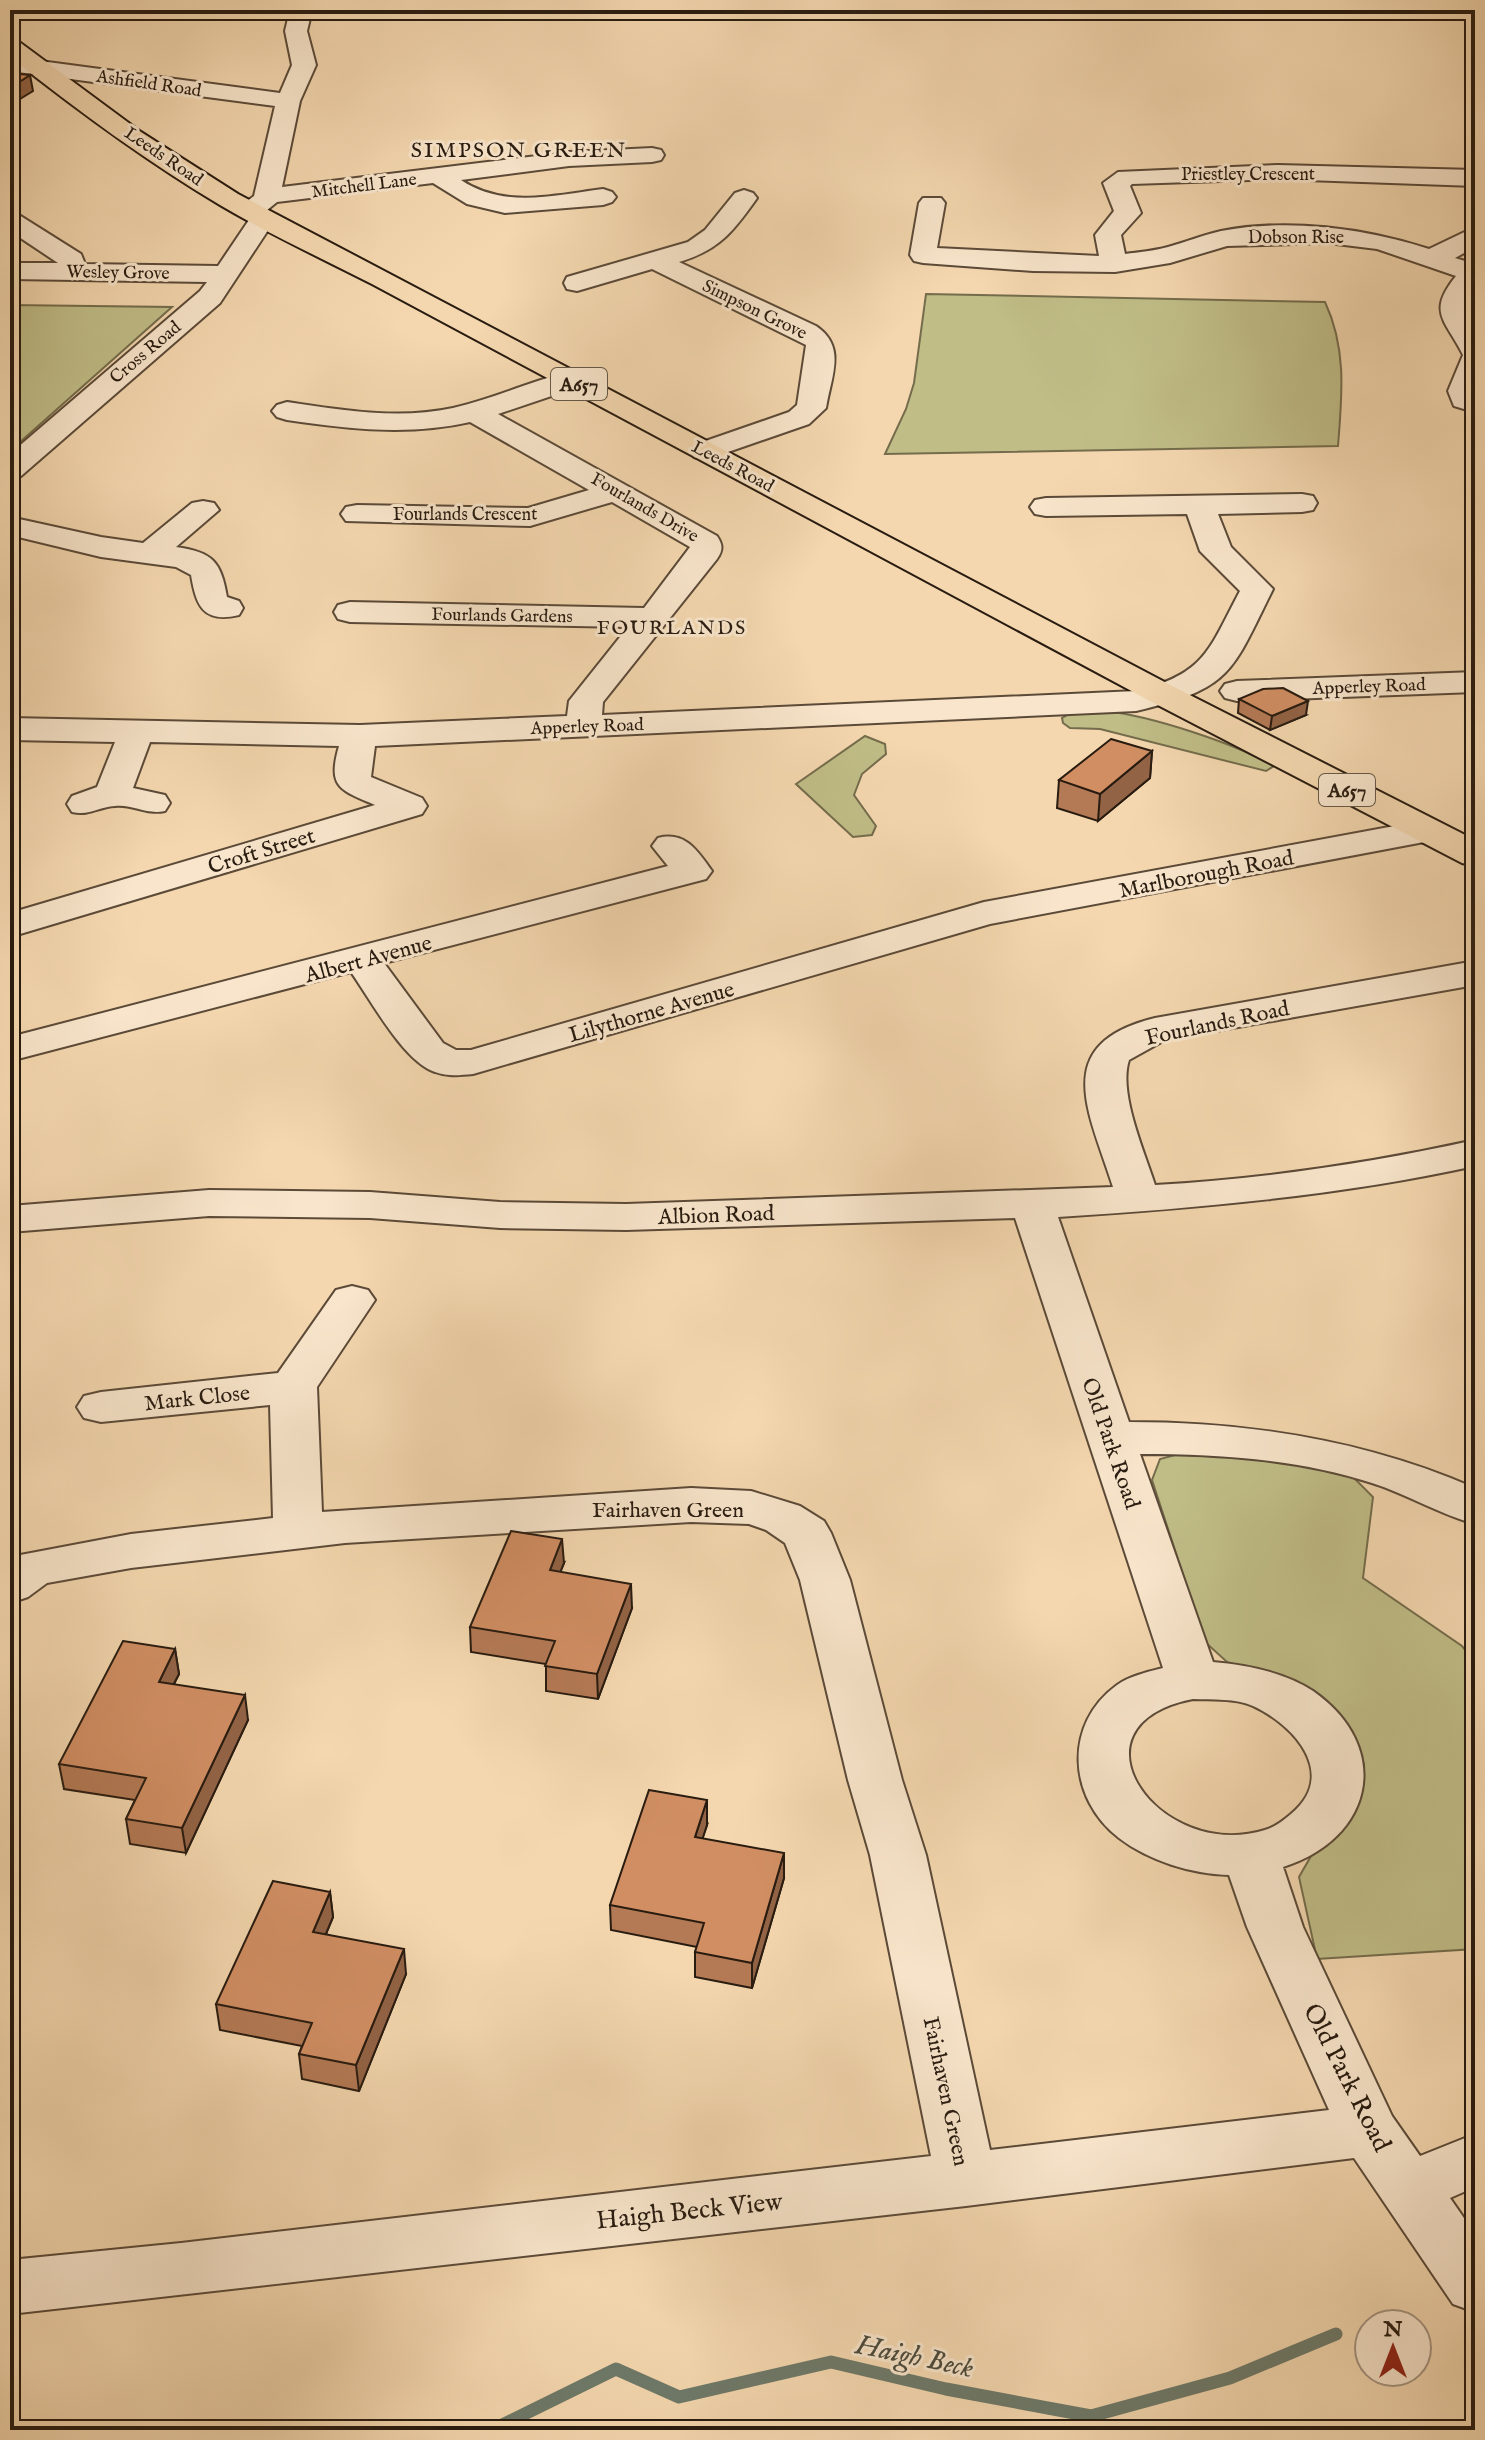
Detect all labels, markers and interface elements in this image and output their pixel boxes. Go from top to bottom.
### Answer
street label: Ashfield Road [94,66,203,103]
street label: Leeds Road [119,123,207,192]
district label: SIMPSON GREEN [411,137,627,165]
street label: Priestley Crescent [1181,164,1315,187]
street label: Mitchell Lane [310,169,418,204]
street label: Dobson Rise [1248,227,1344,250]
street label: Wesley Grove [66,261,170,286]
street label: Simpson Grove [698,275,811,346]
street label: Cross Road [105,316,187,390]
road number: A657 [551,368,607,400]
street label: Leeds Road [687,436,778,499]
street label: Fourlands Drive [586,468,702,548]
street label: Fourlands Crescent [393,504,537,527]
street label: Fourlands Gardens [431,604,573,629]
district label: FOURLANDS [597,616,747,641]
street label: Apperley Road [1311,674,1426,701]
street label: Apperley Road [529,714,644,741]
road number: A657 [1319,774,1375,806]
street label: Croft Street [205,822,319,881]
street label: Marlborough Road [1117,844,1296,906]
street label: Albert Avenue [301,930,435,991]
street label: Lilythorne Avenue [565,976,738,1050]
street label: Fourlands Road [1143,995,1292,1053]
street label: Albion Road [656,1200,775,1232]
street label: Old Park Road [1075,1374,1146,1513]
street label: Mark Close [143,1380,251,1418]
street label: Fairhaven Green [592,1497,744,1525]
street label: Old Park Road [1295,1998,1398,2157]
street label: Fairhaven Green [916,2014,975,2169]
street label: Haigh Beck View [595,2185,785,2238]
north arrow [1353,2308,1433,2388]
text: N [1382,2316,1403,2344]
water label: Haigh Beck [852,2328,976,2387]

